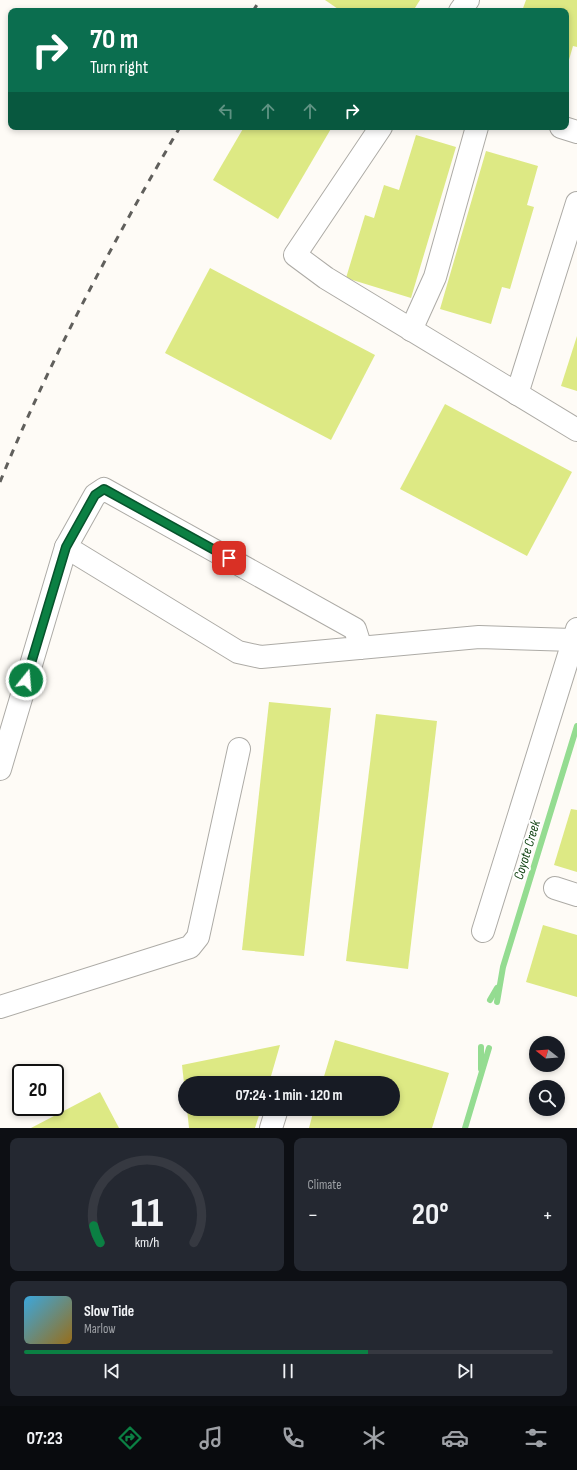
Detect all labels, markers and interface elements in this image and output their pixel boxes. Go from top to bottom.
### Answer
text: 70 m [90,23,138,56]
icon: right [24,24,76,76]
text: Turn right [90,57,148,78]
icon: left [215,100,237,122]
icon: ahead [257,100,279,122]
icon: ahead [299,100,321,122]
icon: right [341,100,363,122]
pin [212,541,246,575]
icon: arrive [218,547,240,569]
position arrow [5,659,47,701]
water label: Coyote Creek [510,818,544,882]
north arrow [529,1036,565,1072]
map controls [529,1036,565,1116]
speed limit sign: 20 [12,1064,64,1116]
button: search [529,1080,565,1116]
text: 07:24 · 1 min · 120 m [236,1086,342,1105]
text: Climate [308,1177,341,1193]
text: 11 [130,1188,163,1237]
text: 20° [412,1197,449,1233]
text: − [308,1202,318,1229]
text: + [542,1202,553,1229]
text: km/h [134,1233,159,1250]
text: Slow Tide [84,1302,134,1321]
text: Marlow [84,1321,116,1337]
icon: previous [101,1360,123,1382]
icon: pause [277,1360,299,1382]
icon: next [454,1360,476,1382]
icon: directions [116,1424,144,1452]
icon: music [197,1424,225,1452]
icon: phone [279,1424,307,1452]
icon: climate [360,1424,388,1452]
icon: car [441,1424,469,1452]
icon: filters [522,1424,550,1452]
text: 07:23 [27,1428,63,1449]

